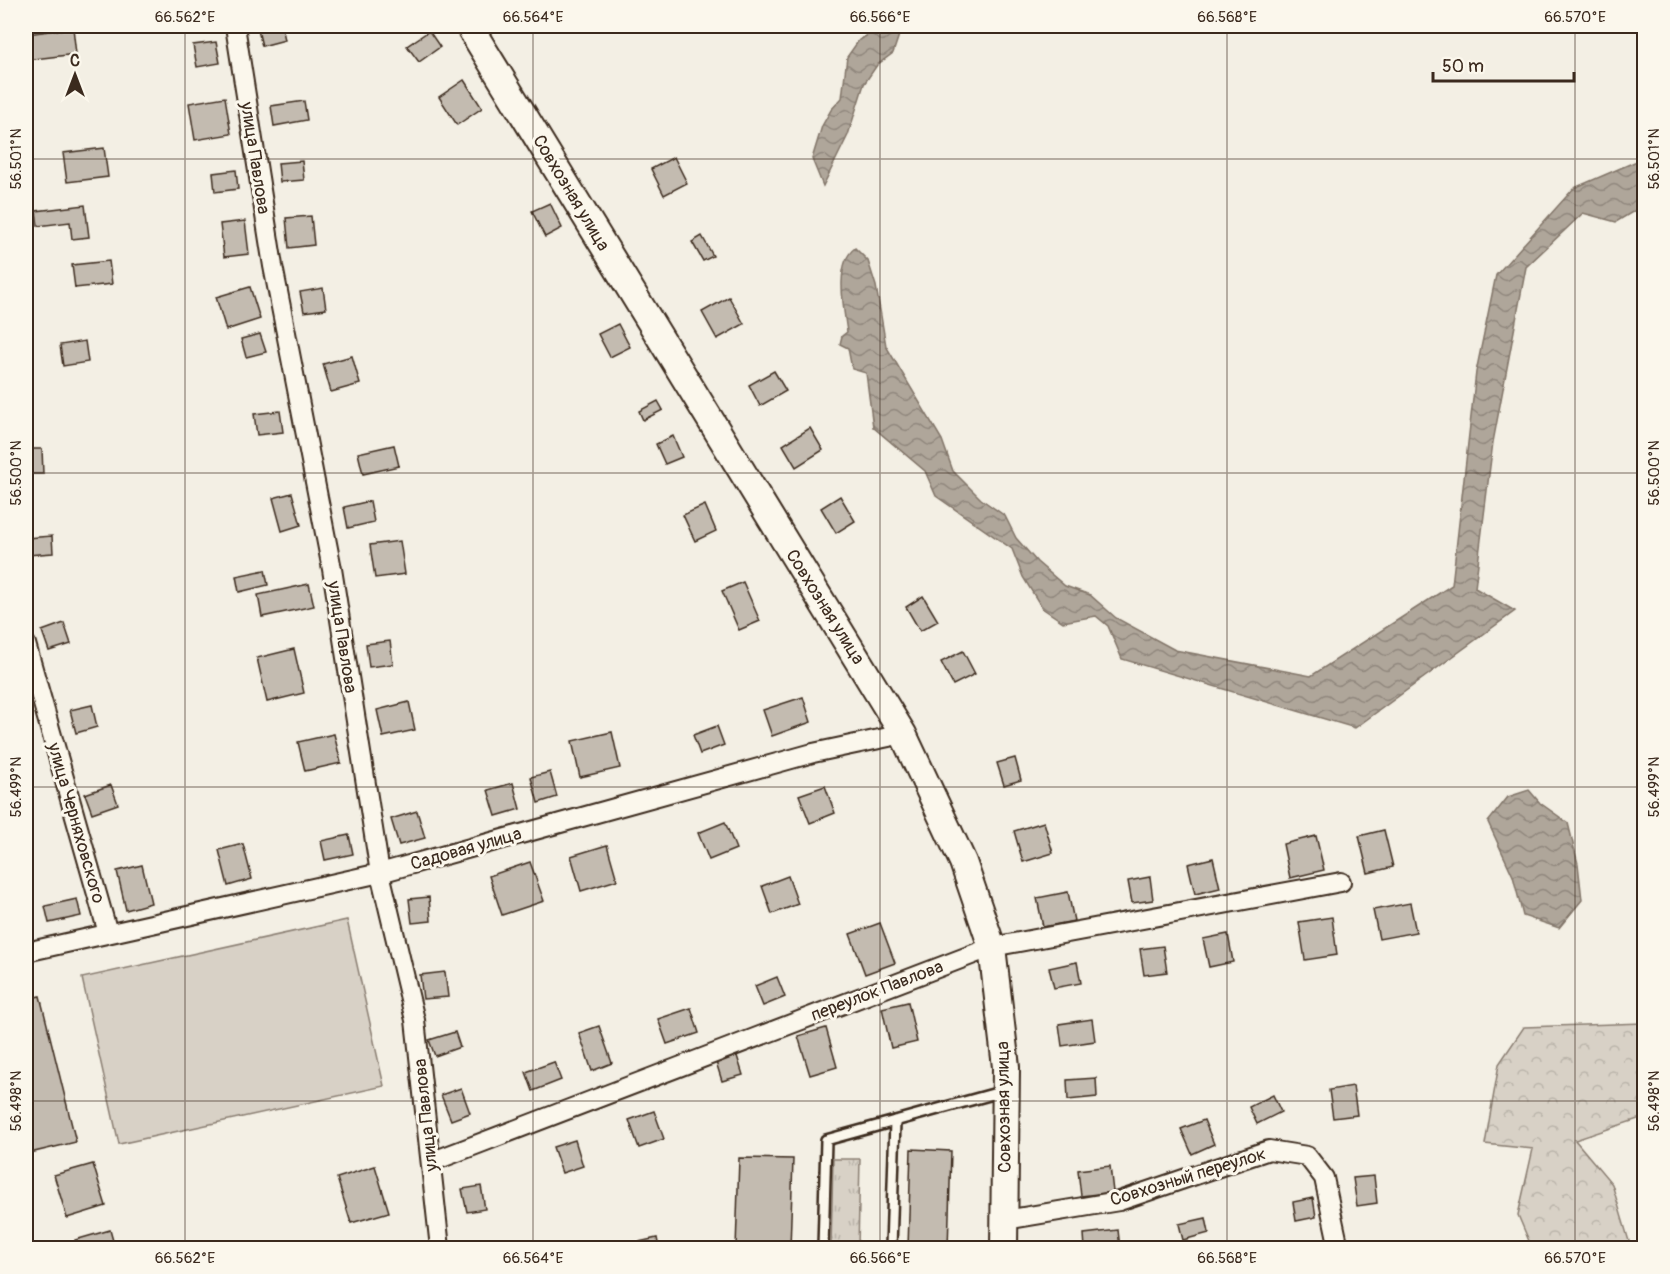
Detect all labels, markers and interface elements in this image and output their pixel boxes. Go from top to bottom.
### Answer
text: 66.562°E [155,8,215,27]
text: 66.564°E [503,8,564,27]
text: 66.566°E [850,8,911,27]
text: 66.568°E [1197,8,1257,27]
text: 66.570°E [1544,8,1606,27]
north arrow [45,45,105,105]
scale bar [1433,45,1574,83]
text: С [70,51,80,71]
text: 50 m [1442,55,1484,78]
street label: улица Павлова [235,99,275,216]
text: 56.501°N [7,128,26,190]
text: 56.501°N [1645,128,1664,190]
street label: Совхозная улица [527,131,615,255]
text: 56.500°N [7,440,26,506]
text: 56.500°N [1645,440,1664,506]
street label: Совхозная улица [780,545,870,669]
street label: улица Павлова [322,578,362,695]
street label: улица Черняховского [42,739,110,906]
text: 56.499°N [7,756,26,818]
text: 56.499°N [1645,756,1664,818]
street label: Садовая улица [408,822,524,876]
street label: переулок Павлова [808,955,946,1027]
street label: Совхозная улица [991,1041,1017,1173]
street label: улица Павлова [409,1058,443,1173]
text: 56.498°N [7,1071,26,1131]
text: 56.498°N [1645,1071,1664,1131]
street label: Совхозный переулок [1107,1142,1269,1212]
text: 66.562°E [155,1249,215,1268]
text: 66.564°E [503,1249,564,1268]
text: 66.566°E [850,1249,911,1268]
text: 66.568°E [1197,1249,1257,1268]
text: 66.570°E [1544,1249,1606,1268]

